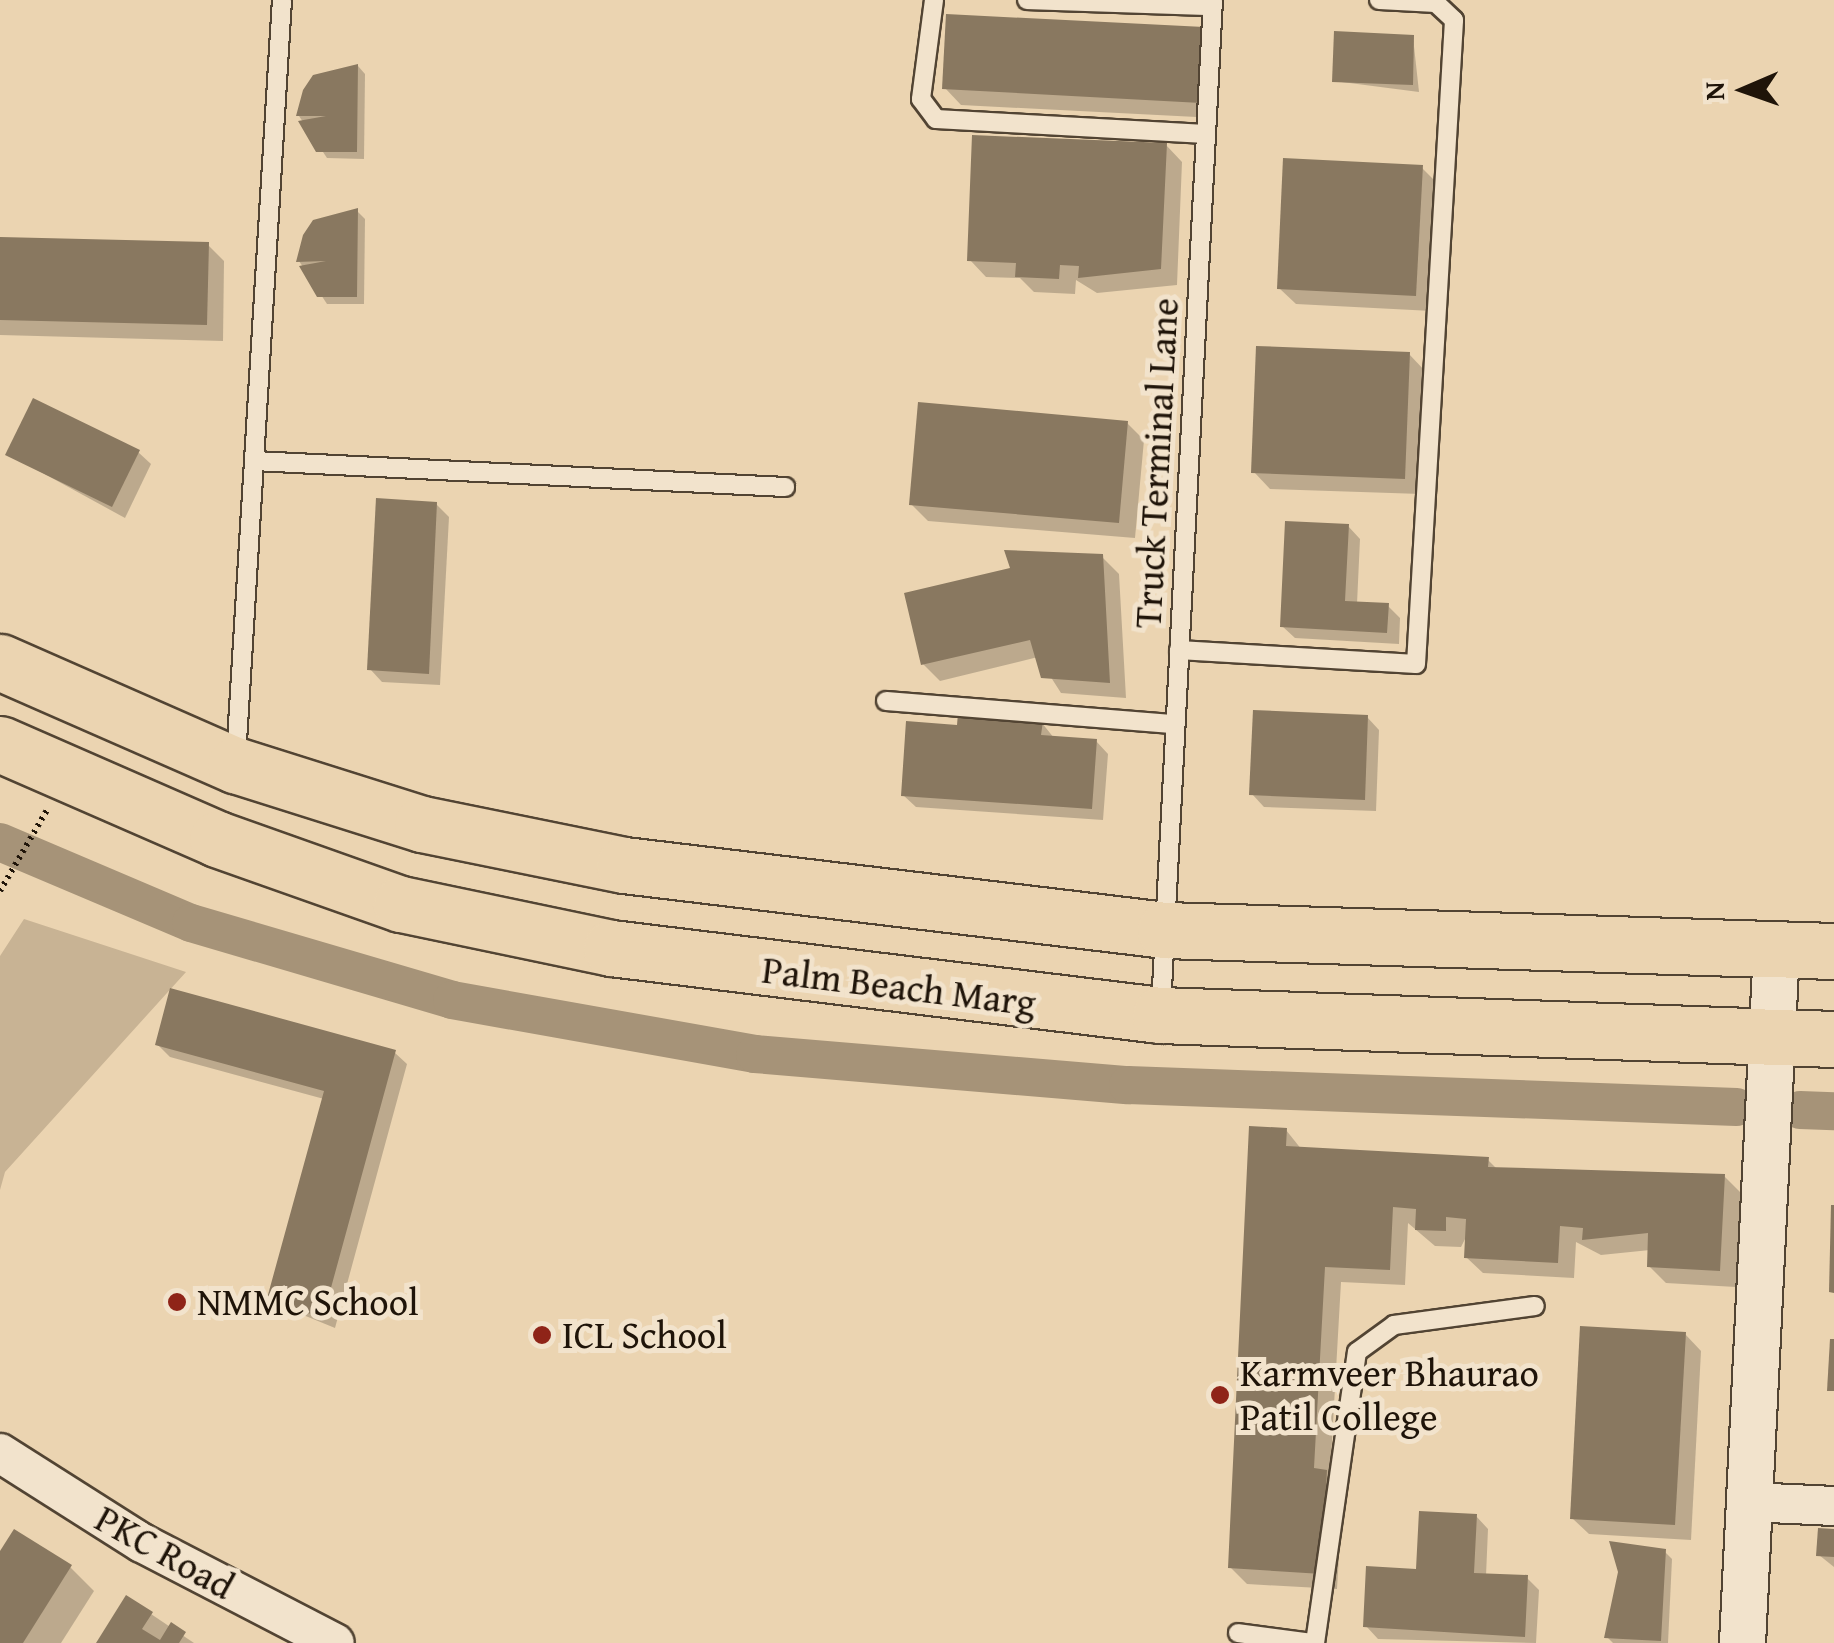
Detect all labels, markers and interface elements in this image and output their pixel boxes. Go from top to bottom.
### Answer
north arrow [1694,40,1794,140]
text: N [1693,81,1734,101]
street label: Truck Terminal Lane [1125,297,1187,629]
street label: Palm Beach Marg [760,947,1038,1025]
place label: NMMC School [197,1279,419,1325]
marker: NMMC School [166,1291,188,1313]
place label: ICL School [562,1312,727,1358]
marker: ICL School [531,1324,553,1346]
place label: Karmveer Bhaurao Patil College [1240,1350,1539,1440]
marker: Karmveer Bhaurao Patil College [1209,1384,1231,1406]
street label: PKC Road [88,1495,242,1609]

